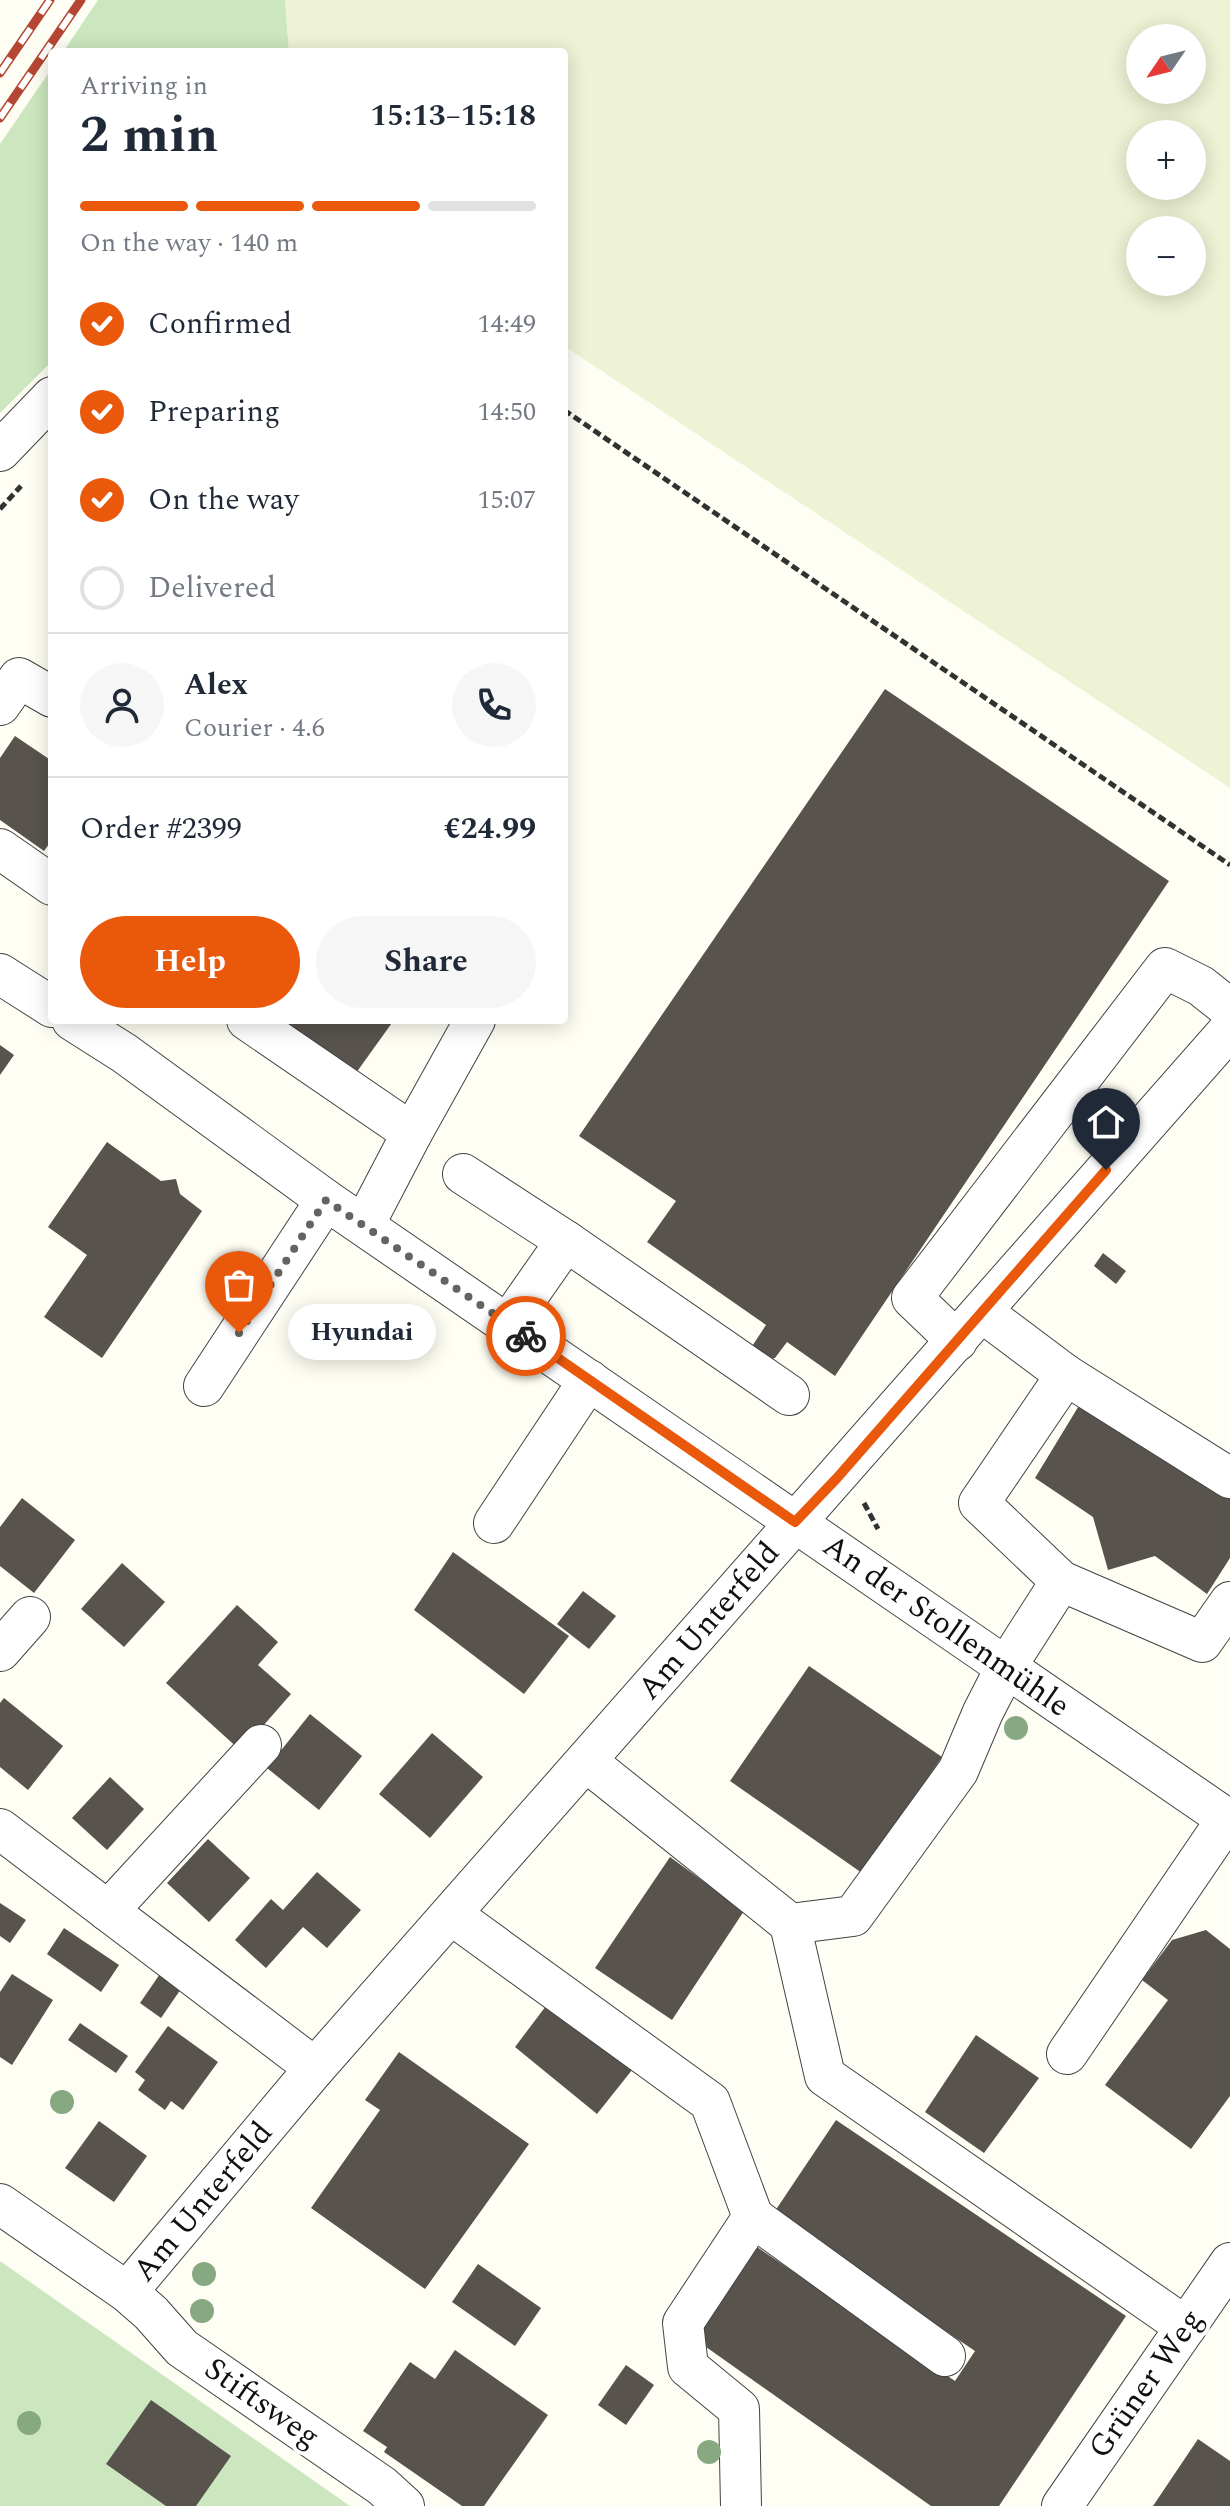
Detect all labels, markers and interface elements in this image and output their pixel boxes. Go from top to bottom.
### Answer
north arrow [1126,24,1206,104]
map controls [1126,24,1206,296]
text: Arriving in [80,66,208,106]
text: 15:13–15:18 [370,93,536,139]
text: 2 min [80,96,218,175]
button: + [1126,120,1206,200]
button: − [1126,216,1206,296]
text: On the way · 140 m [80,223,298,263]
text: Confirmed [148,301,292,347]
icon: check [80,302,124,346]
text: 14:49 [477,304,536,344]
text: Preparing [148,389,280,435]
icon: check [80,390,124,434]
text: 14:50 [477,392,536,432]
text: On the way [148,477,299,523]
icon: check [80,478,124,522]
text: 15:07 [477,480,536,520]
text: Delivered [148,565,276,611]
text: Alex [184,662,248,708]
button: person [80,663,164,747]
button: phone [452,663,536,747]
text: Courier · 4.6 [184,708,325,748]
text: Order #2399 [80,806,242,852]
text: €24.99 [444,806,536,852]
button: Help [80,916,300,1008]
button: Share [316,916,536,1008]
pin [1072,1088,1140,1170]
icon: home [1084,1100,1128,1144]
pin [205,1251,273,1333]
icon: bag [217,1263,261,1307]
courier [486,1296,566,1376]
callout: Hyundai [287,1305,435,1361]
text: Hyundai [310,1312,414,1352]
icon: bike [504,1314,548,1358]
street label: An der Stollenmühle [812,1522,1080,1730]
street label: Am Unterfeld [626,1531,792,1711]
street label: Am Unterfeld [121,2111,285,2293]
street label: Grüner Weg [1076,2299,1216,2469]
street label: Stiftsweg [194,2345,330,2461]

